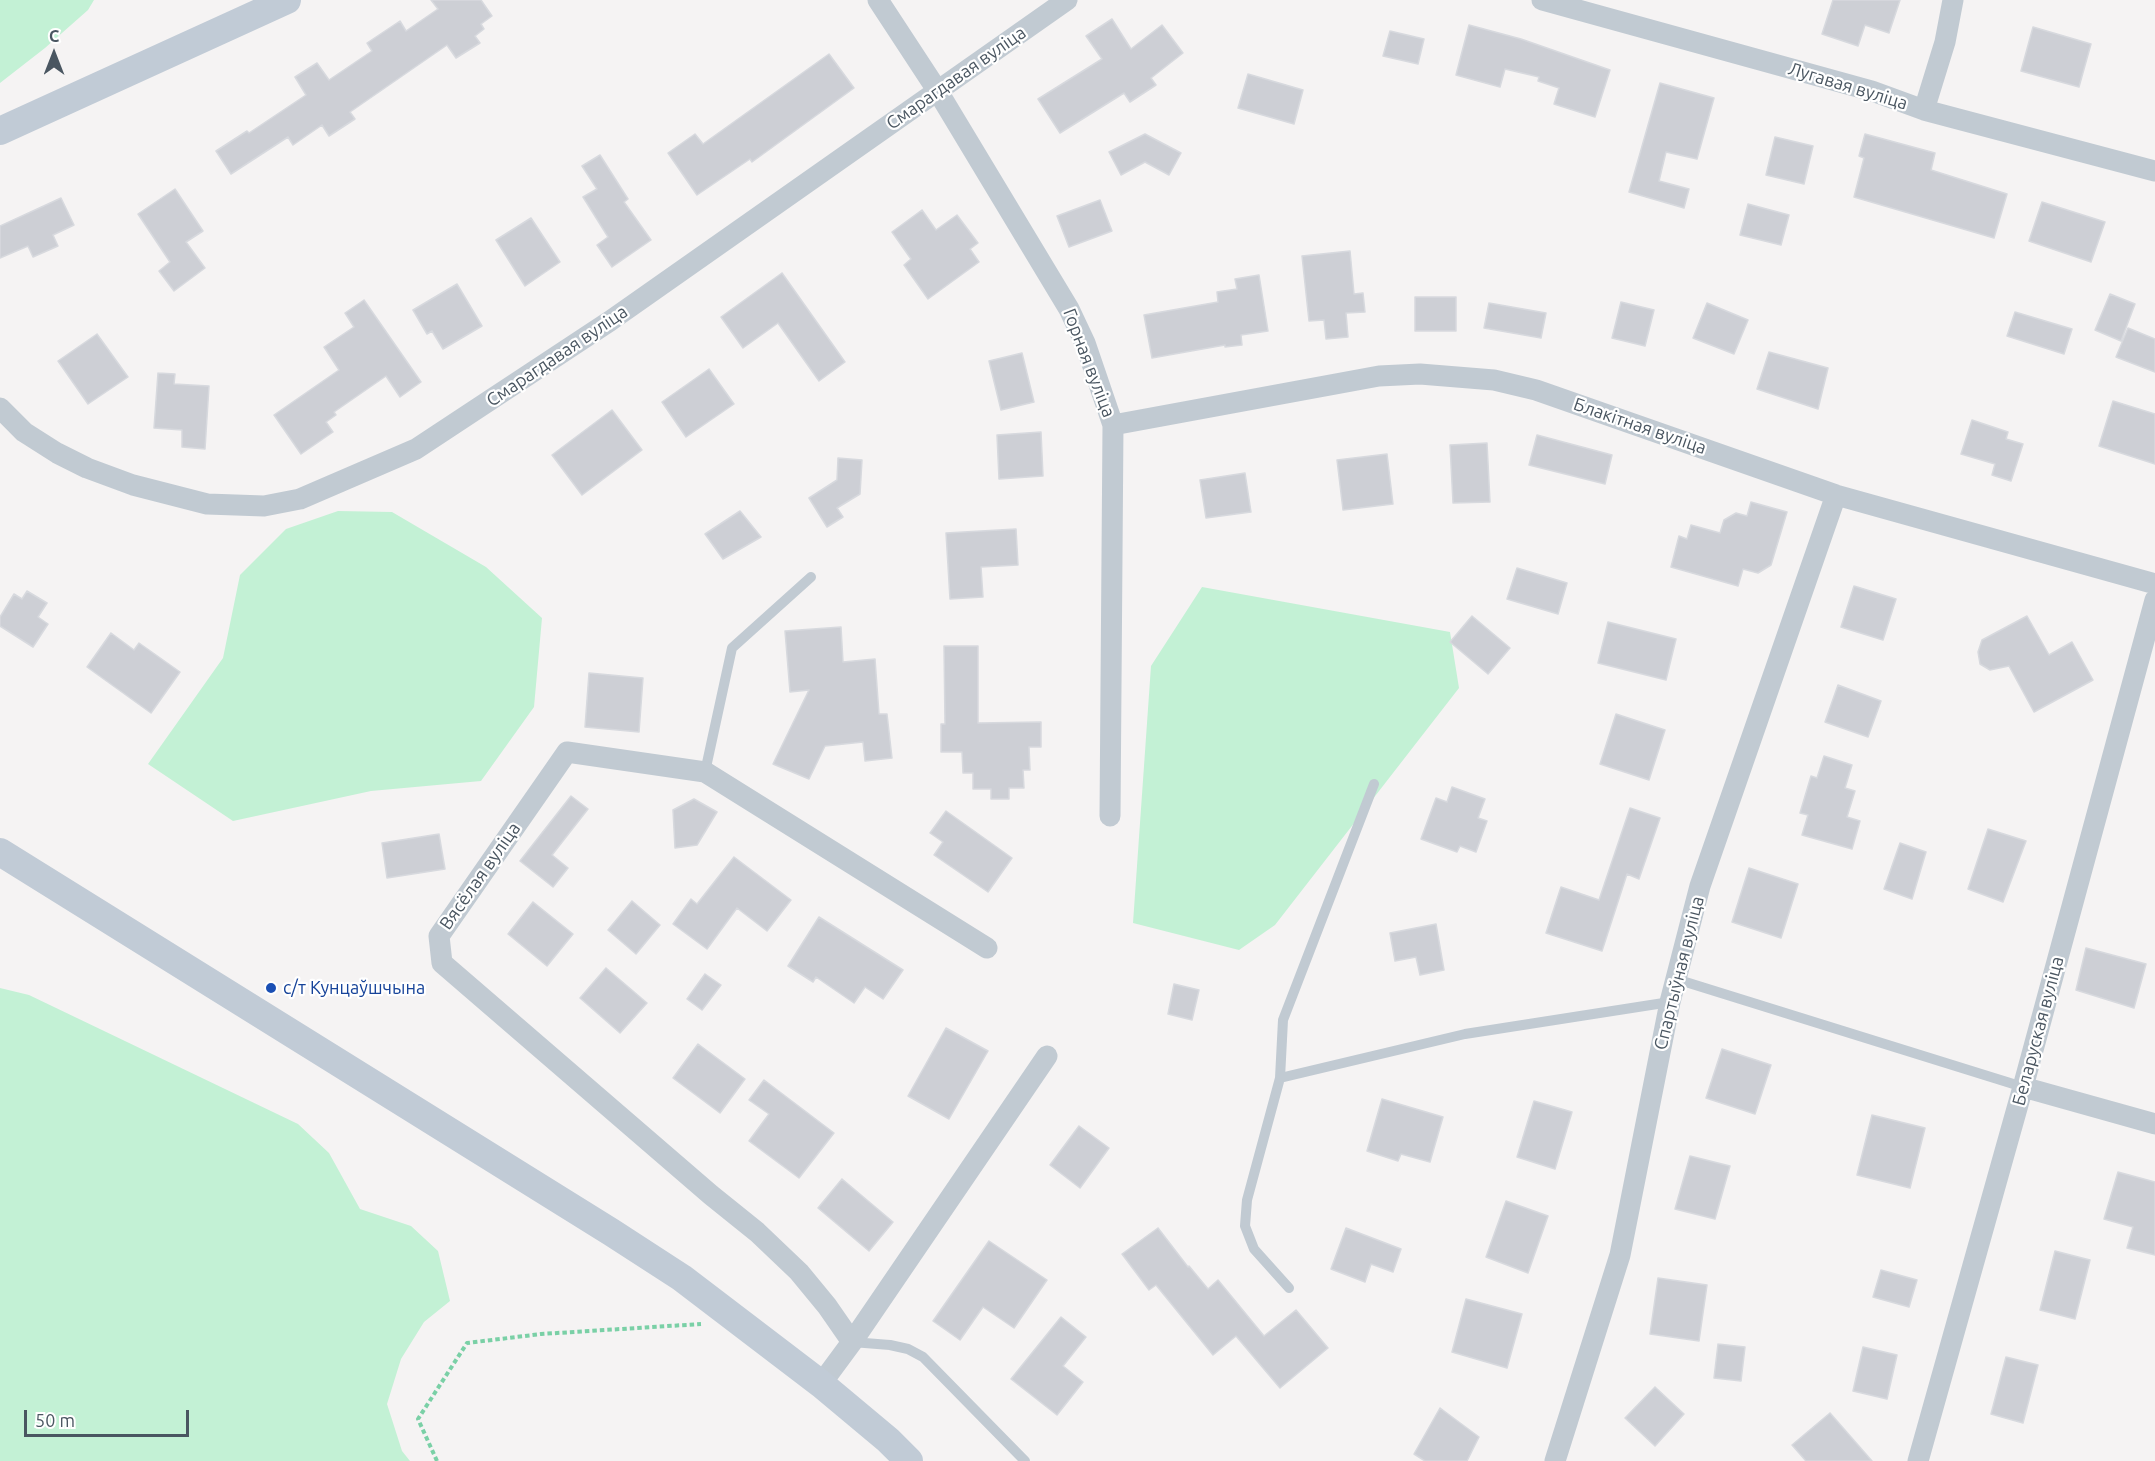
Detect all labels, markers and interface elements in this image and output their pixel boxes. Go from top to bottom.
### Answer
street label: Смарагдавая вуліца [882,22,1030,134]
north arrow [24,24,84,84]
text: С [49,27,59,45]
street label: Лугавая вуліца [1786,58,1910,114]
street label: Смарагдавая вуліца [482,301,632,411]
street label: Горная вуліца [1058,306,1120,420]
street label: Блакітная вуліца [1571,393,1709,459]
street label: Вясёлая вуліца [435,818,525,934]
street label: Спартыўная вуліца [1649,894,1709,1052]
street label: Беларуская вуліца [2008,954,2068,1108]
place label: с/т Кунцаўшчына [283,977,425,999]
marker: с/т Кунцаўшчына [264,981,278,995]
scale bar [27,1398,192,1436]
text: 50 m [35,1410,75,1430]

